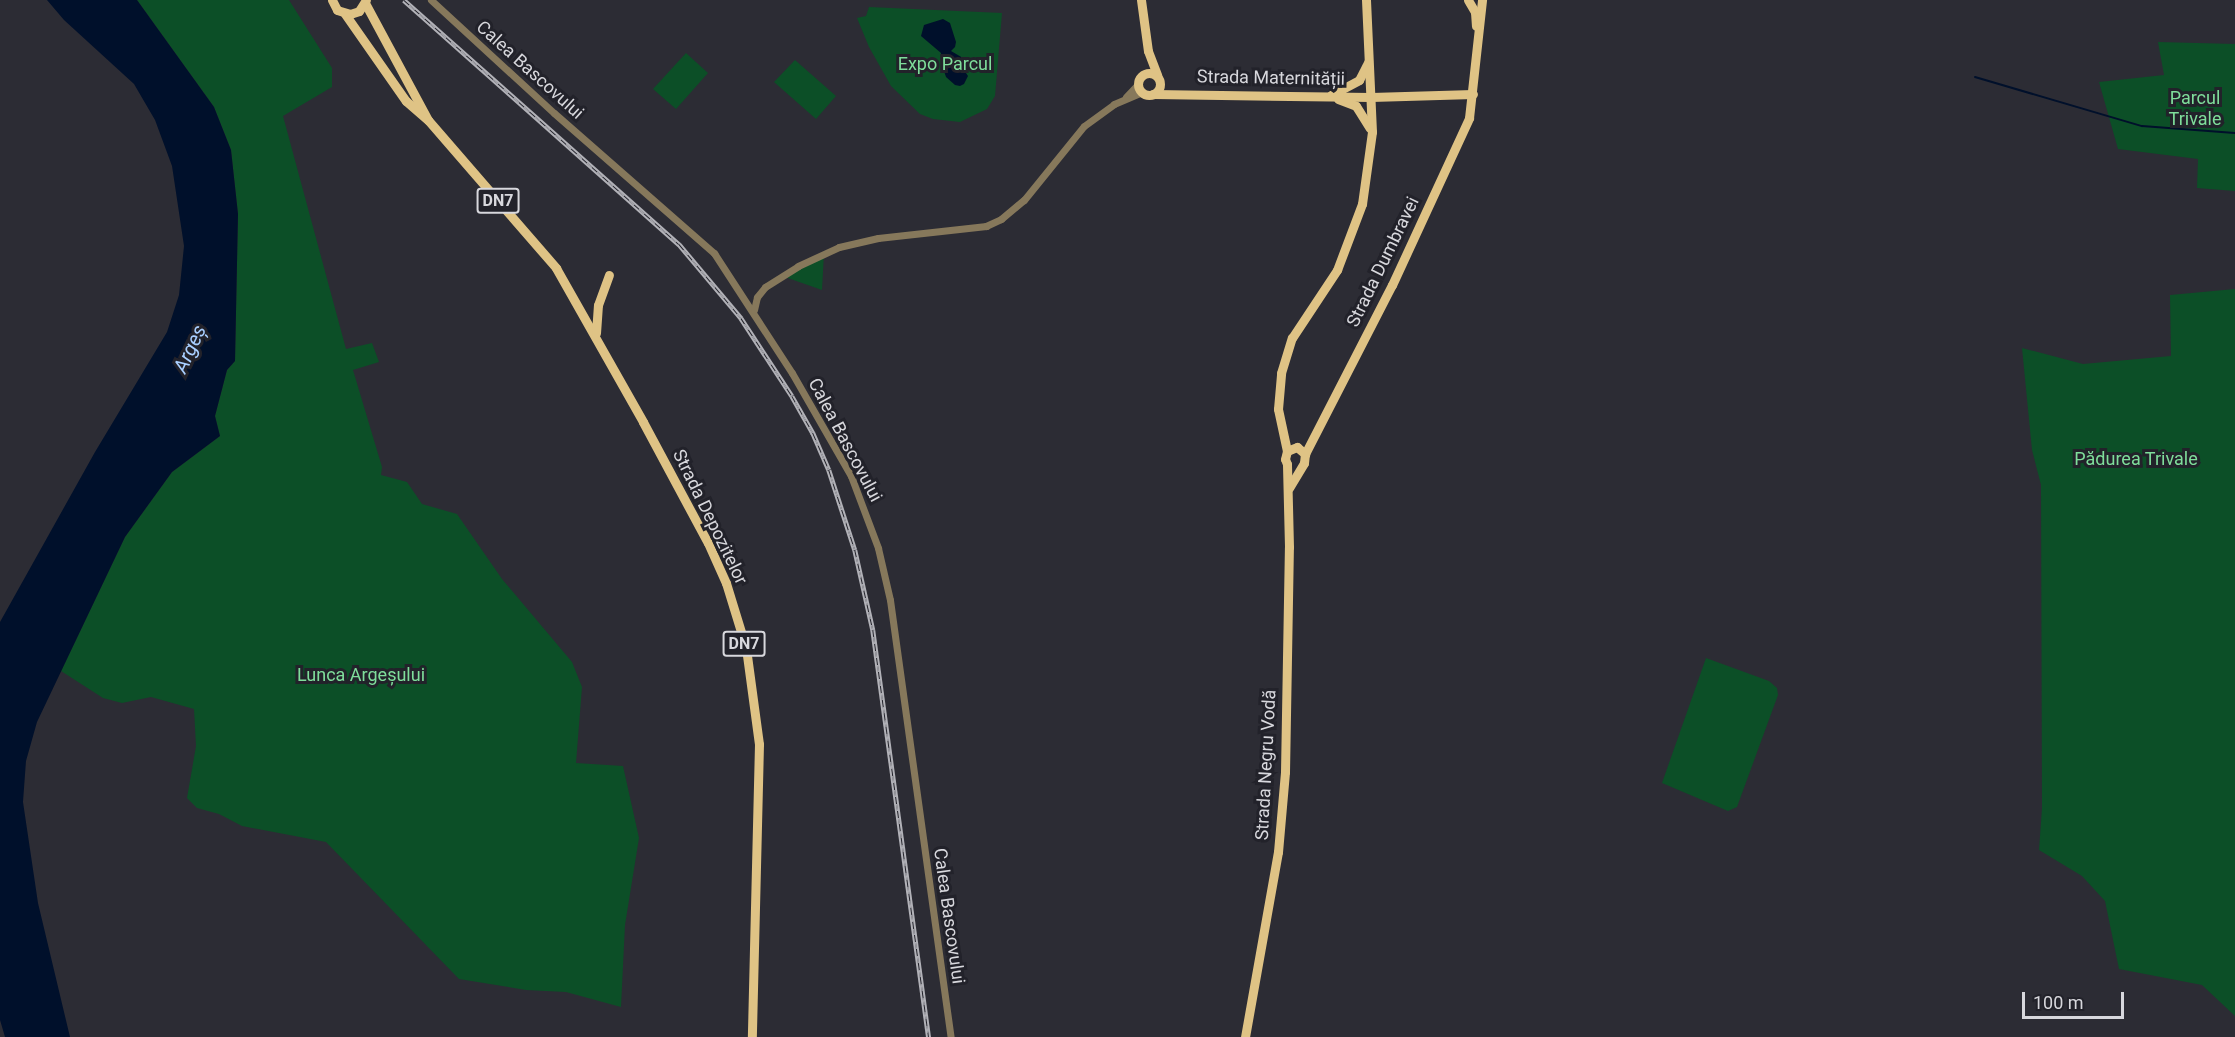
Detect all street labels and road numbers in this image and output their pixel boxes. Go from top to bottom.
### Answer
street label: Calea Bascovului [472,16,588,124]
street label: Strada Maternității [1197,66,1345,90]
road number: DN7 [476,188,520,214]
street label: Strada Dumbravei [1342,193,1424,331]
street label: Calea Bascovului [803,375,887,505]
street label: Strada Depozitelor [668,446,752,588]
road number: DN7 [722,631,766,657]
street label: Strada Negru Vodă [1251,689,1281,841]
street label: Calea Bascovului [929,847,969,985]

